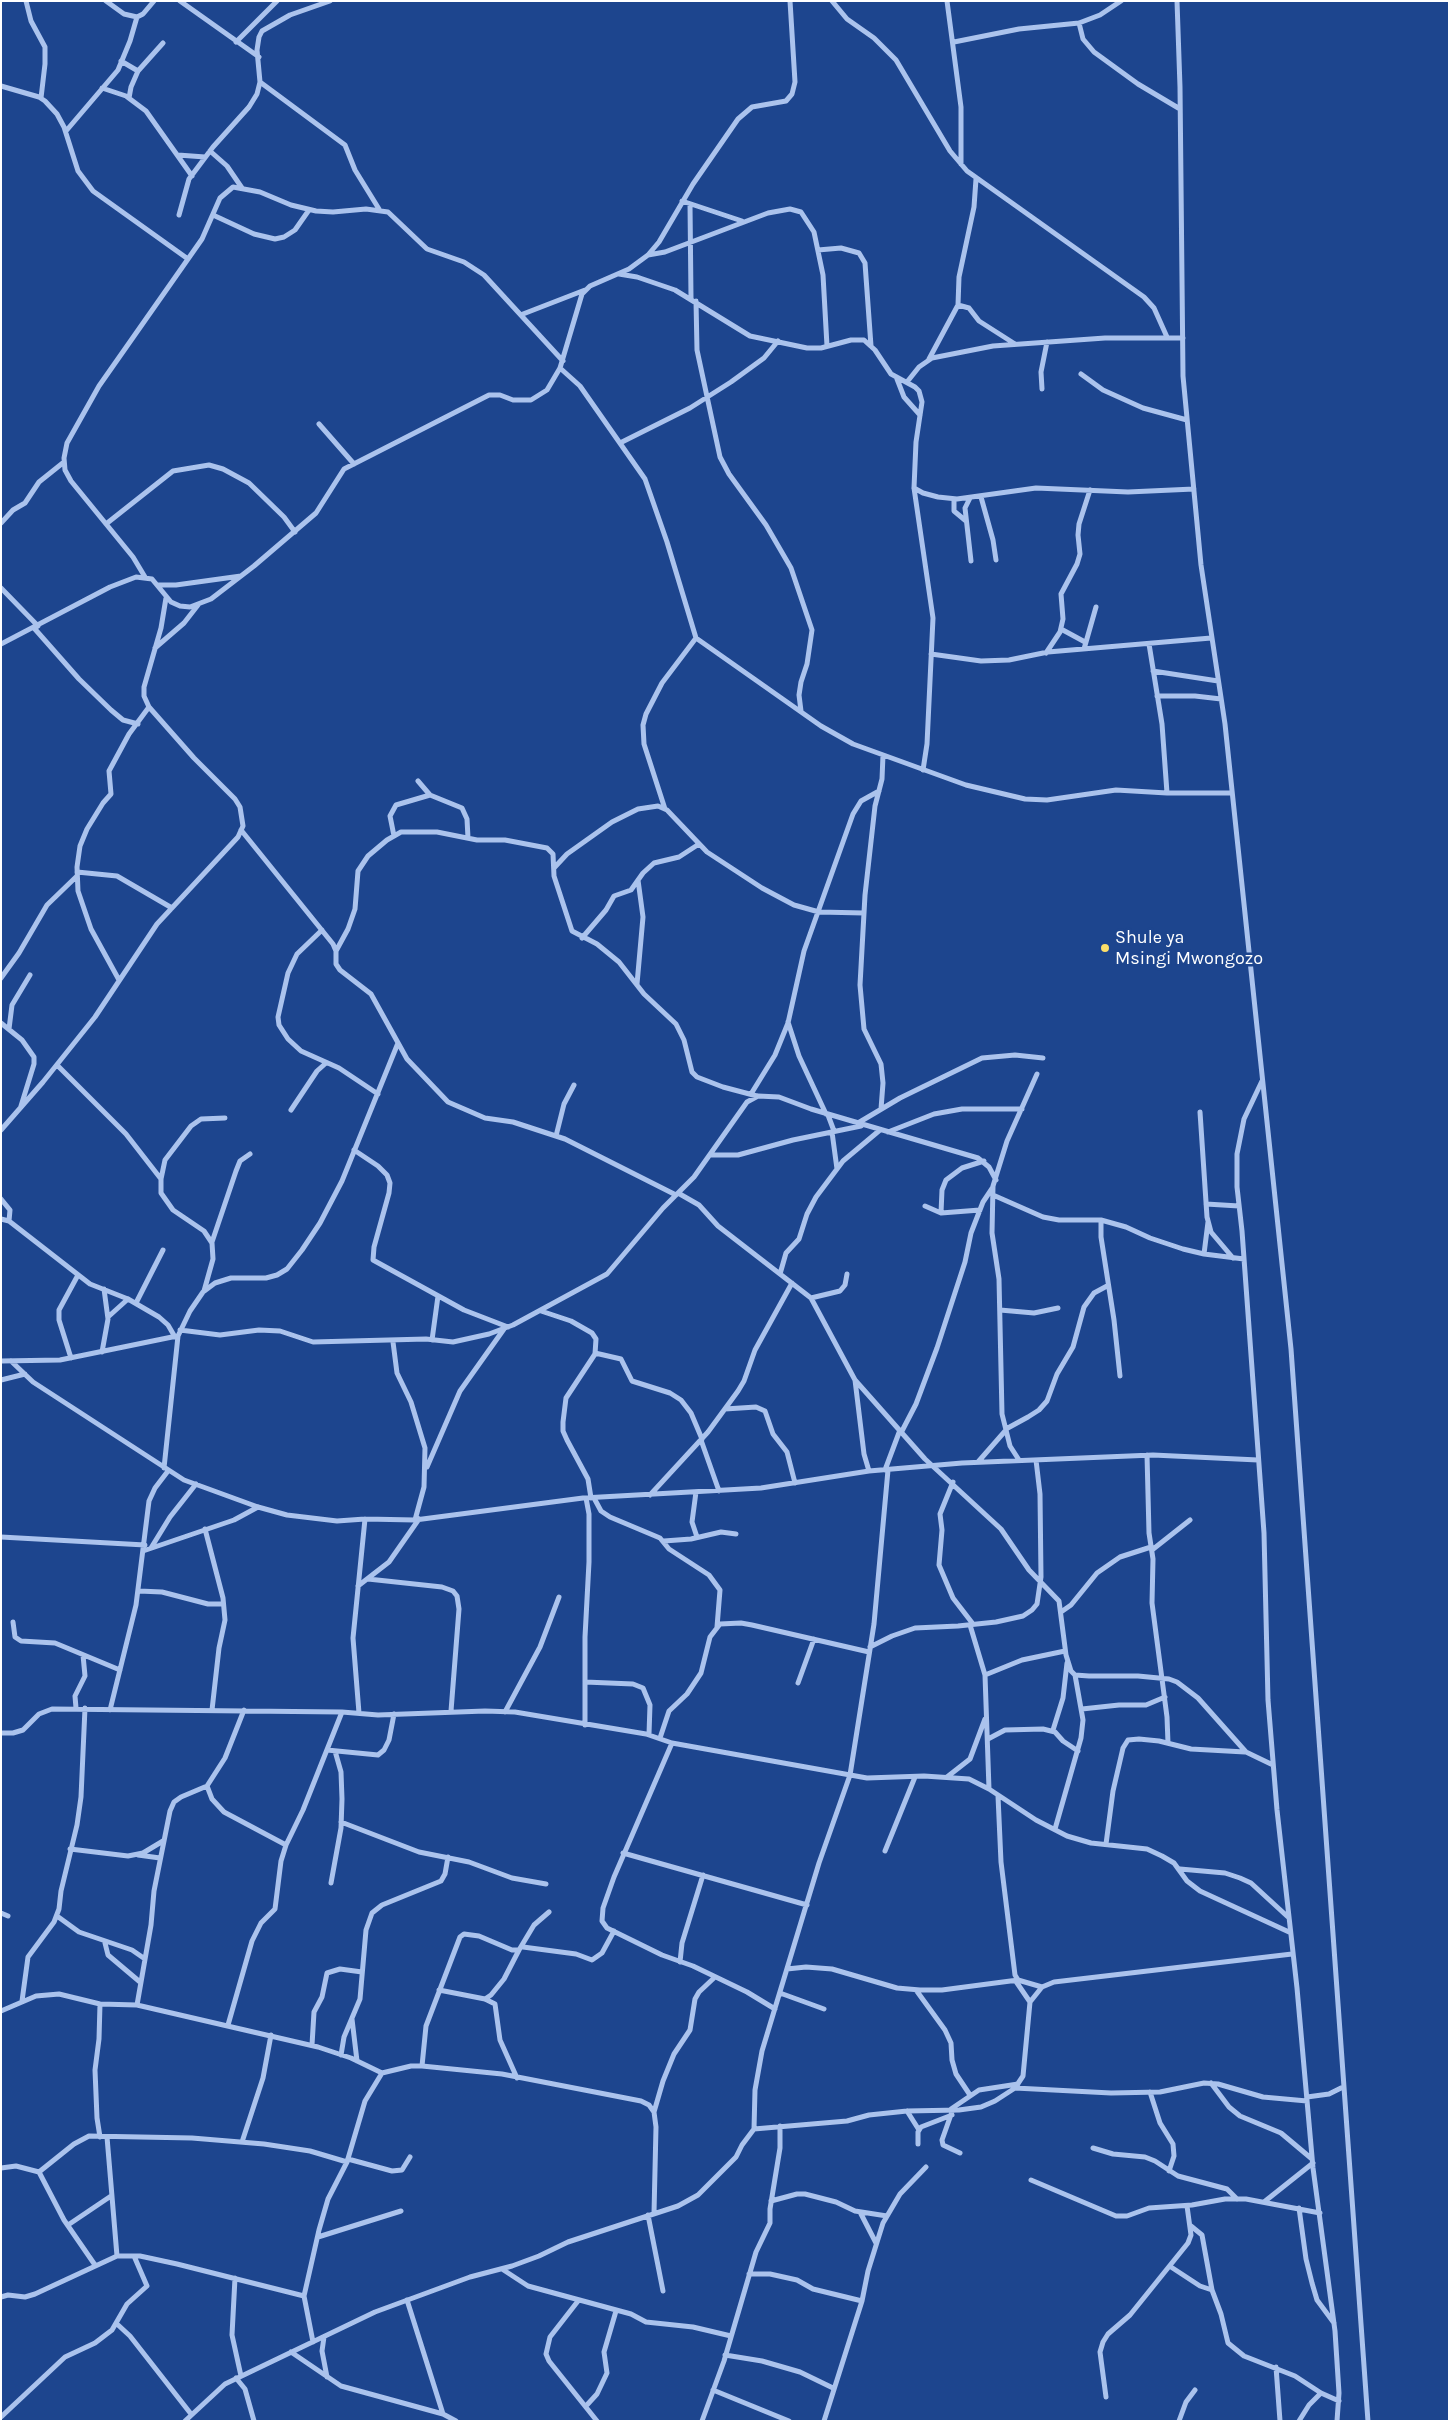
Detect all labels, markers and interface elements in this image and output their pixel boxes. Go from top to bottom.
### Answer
place label: Shule ya Msingi Mwongozo [1115,927,1263,970]
marker: Shule ya Msingi Mwongozo [1099,942,1111,954]

